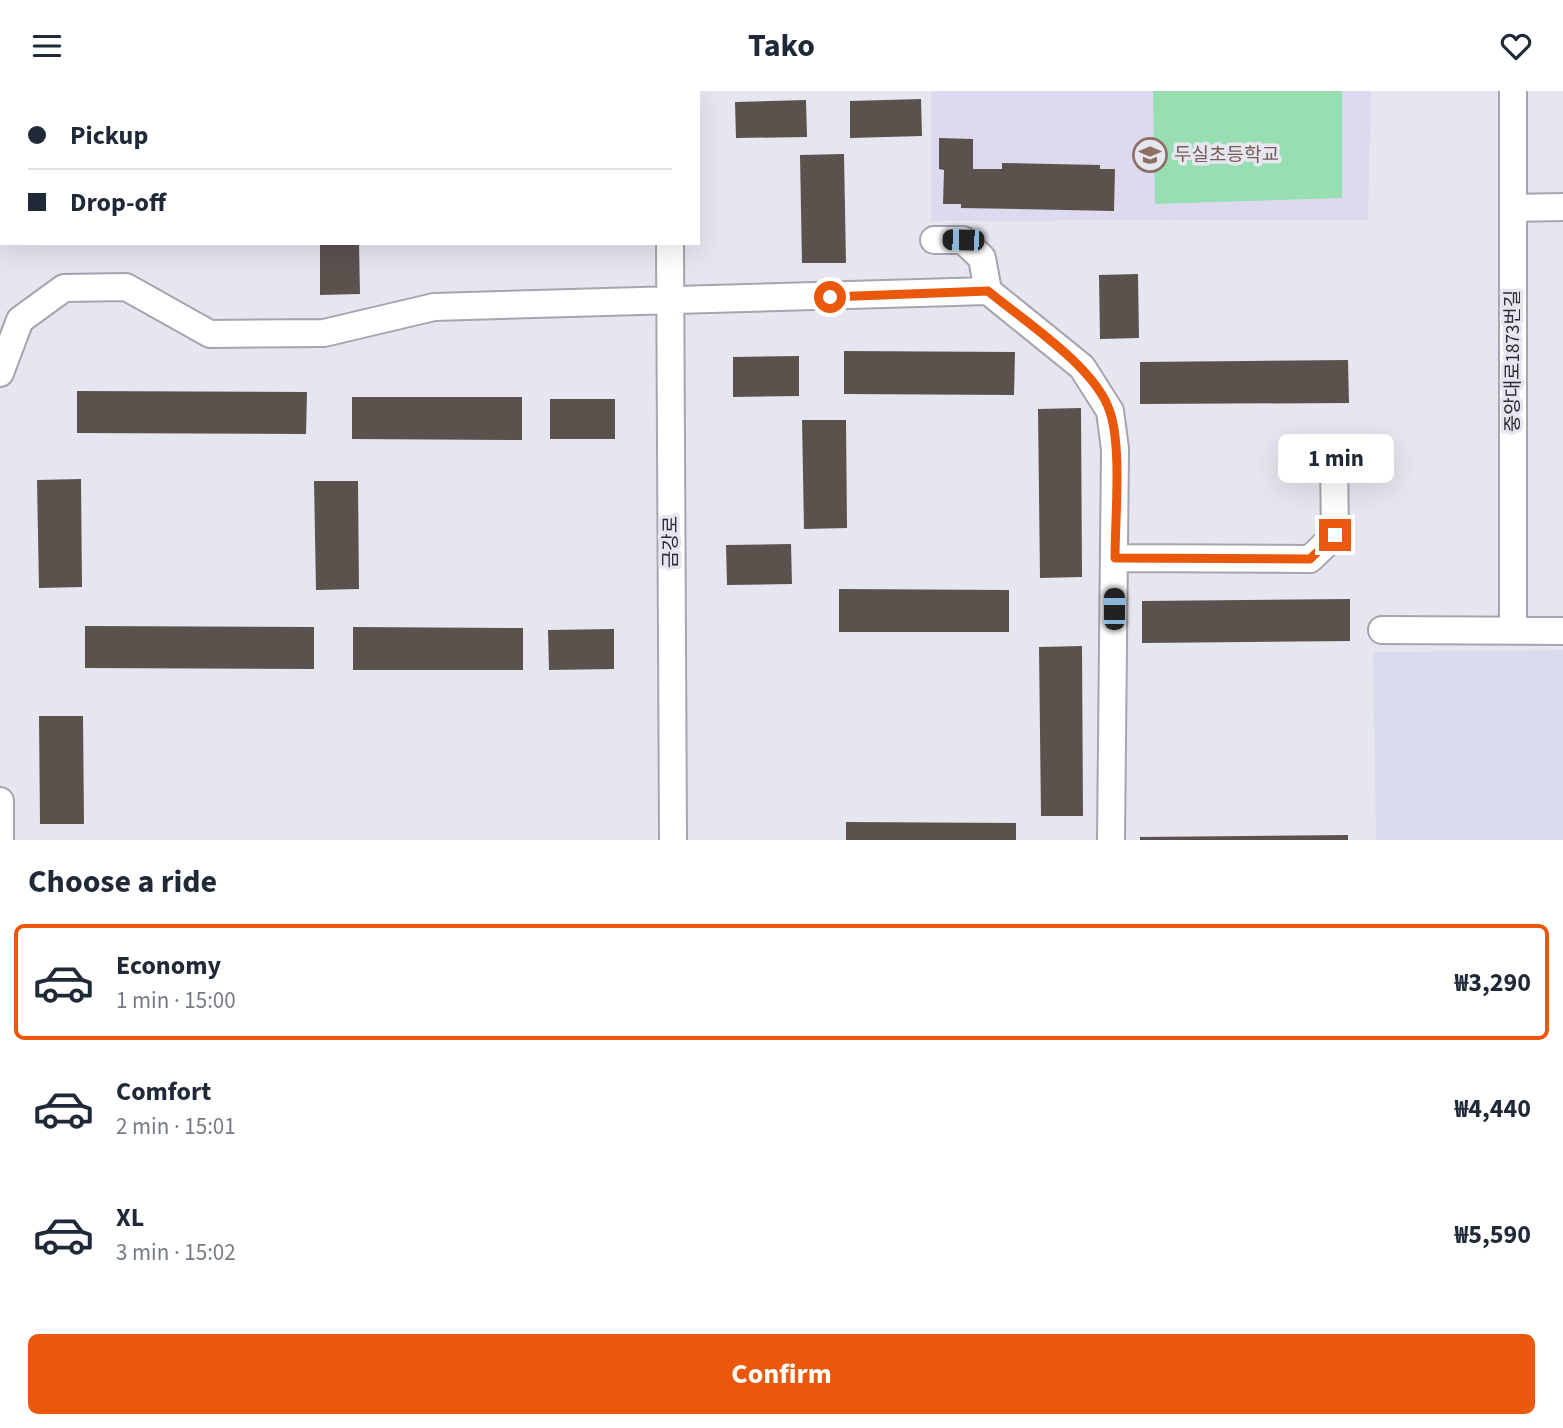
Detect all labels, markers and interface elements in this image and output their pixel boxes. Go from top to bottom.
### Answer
text: Tako [748,23,815,69]
icon: menu [28,27,66,65]
icon: heart [1497,27,1535,65]
text: Pickup [70,117,148,154]
school or university icon: 두실초등학교 [1131,136,1169,174]
place label: 두실초등학교 [1174,142,1279,169]
text: Drop-off [70,184,166,221]
car [942,229,985,251]
route start [814,281,846,313]
street label: 중앙대로1873번길 [1500,290,1527,432]
callout: 1 min [1277,433,1393,483]
text: 1 min [1308,442,1364,475]
street label: 금강로 [658,516,685,568]
route end [1319,519,1351,551]
car [1104,588,1125,630]
text: Choose a ride [28,859,217,905]
text: Economy [116,947,221,984]
icon: car [32,951,95,1014]
text: ₩3,290 [1455,964,1531,1001]
text: 1 min · 15:00 [116,984,236,1017]
text: Comfort [116,1073,211,1110]
icon: car [32,1077,95,1140]
text: ₩4,440 [1455,1090,1531,1127]
text: 2 min · 15:01 [116,1110,236,1143]
text: XL [116,1199,144,1236]
icon: car [32,1203,95,1266]
text: ₩5,590 [1455,1216,1531,1253]
text: 3 min · 15:02 [116,1236,236,1269]
button: Confirm [28,1334,1535,1414]

